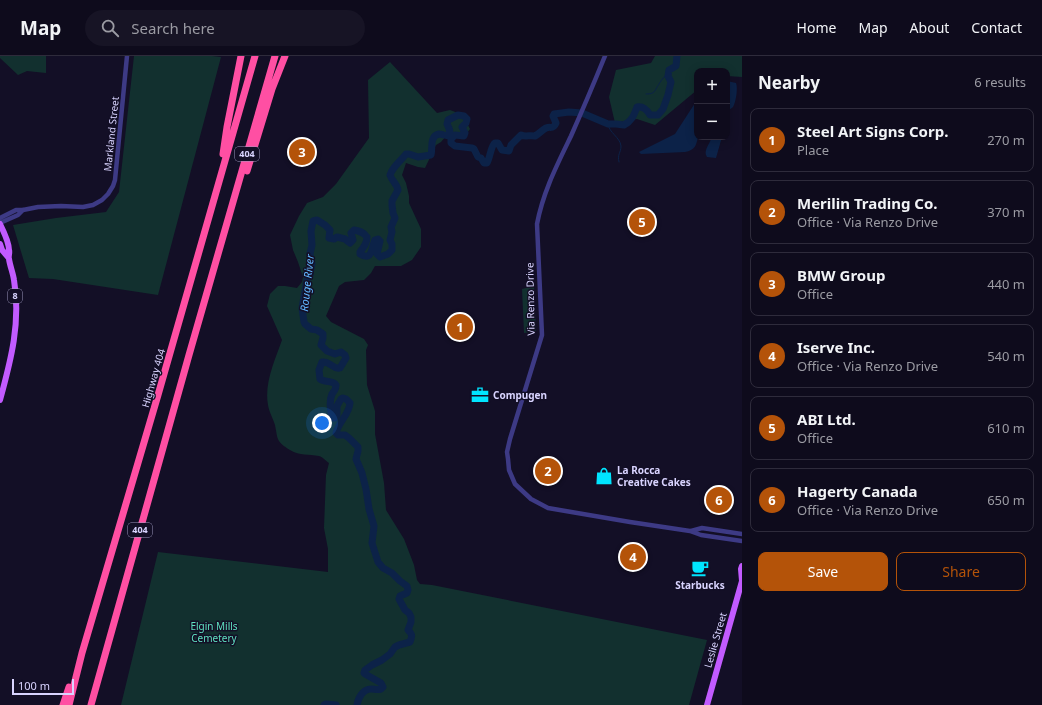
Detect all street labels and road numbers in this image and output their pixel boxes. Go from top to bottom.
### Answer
street label: Markland Street [100,95,122,172]
road number: 404 [235,147,259,161]
street label: Via Renzo Drive [522,262,538,336]
road number: 8 [8,289,22,303]
street label: Highway 404 [138,347,168,409]
road number: 404 [128,523,152,537]
street label: Leslie Street [700,610,730,669]

